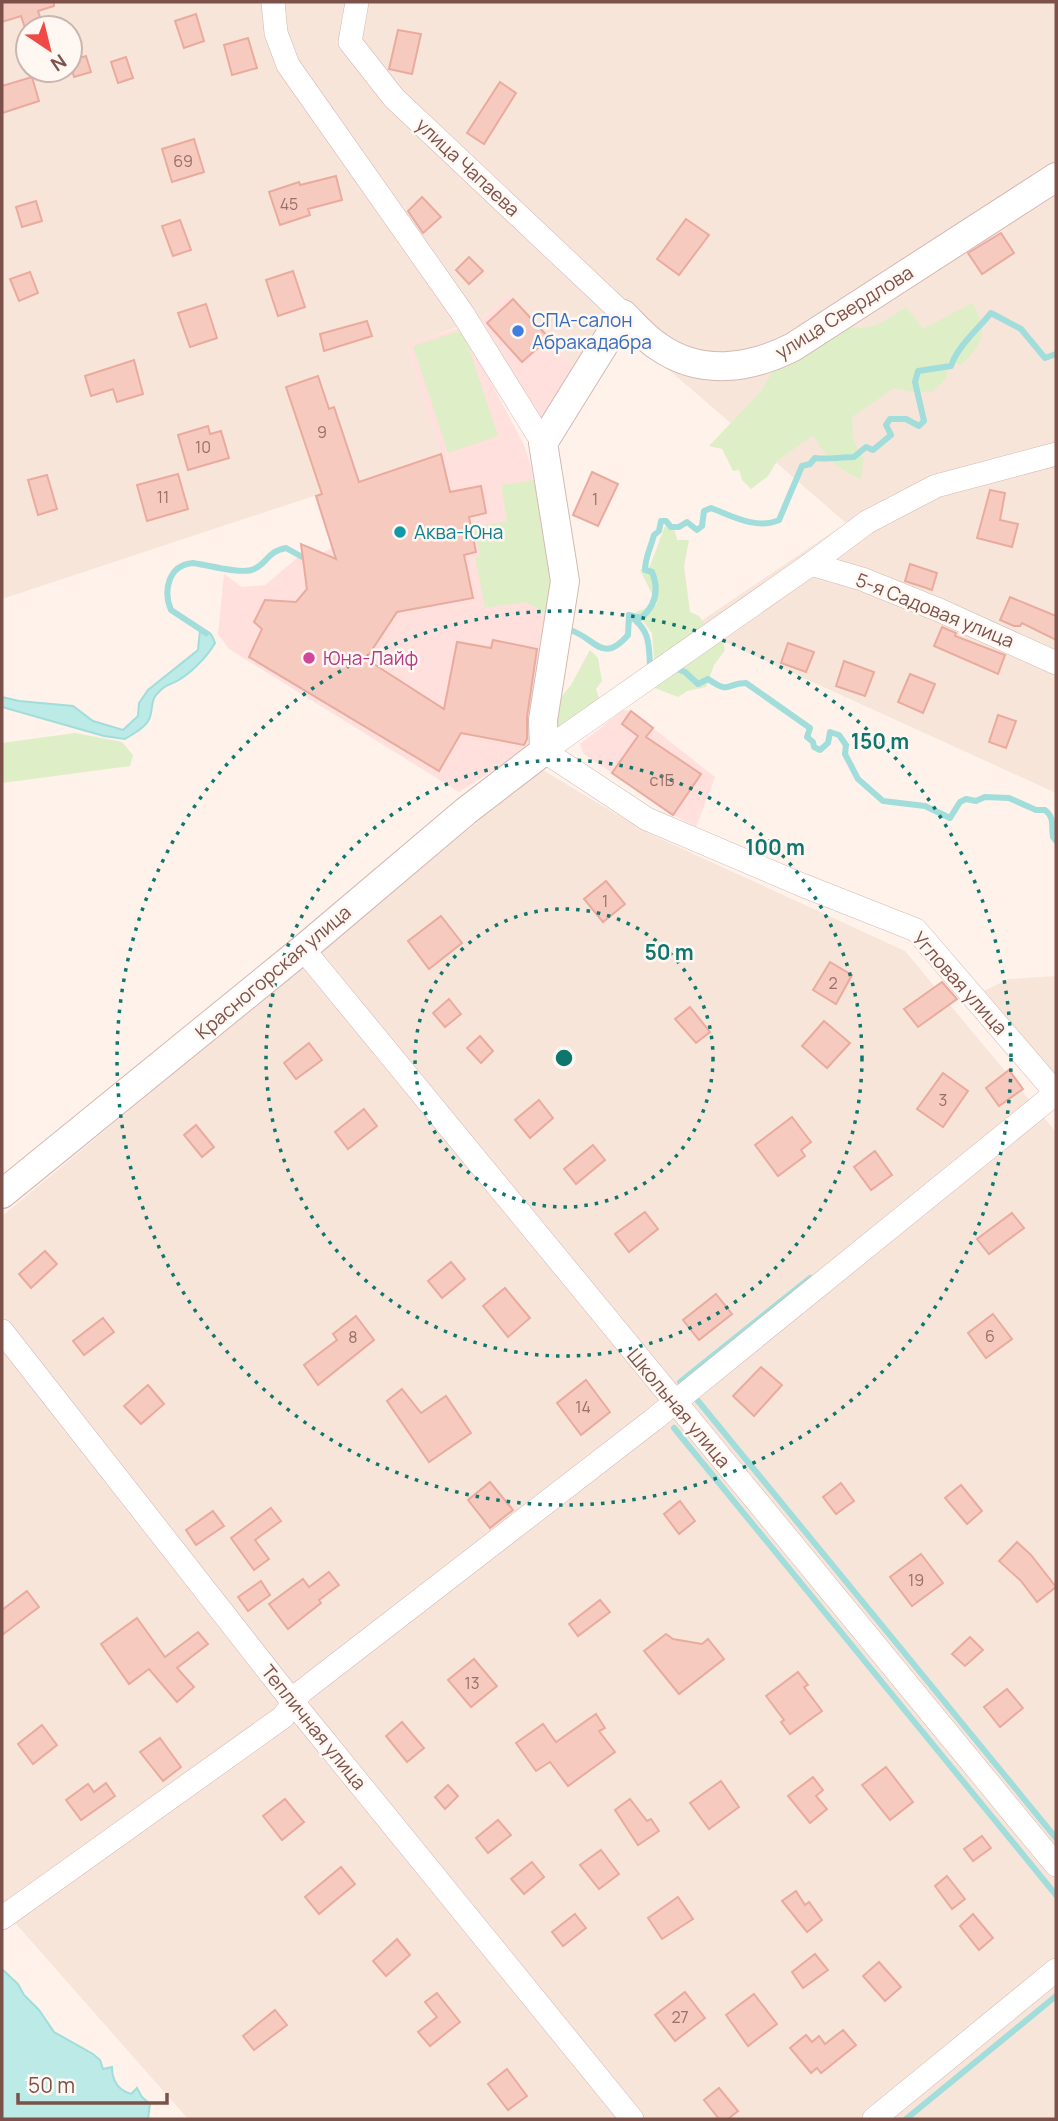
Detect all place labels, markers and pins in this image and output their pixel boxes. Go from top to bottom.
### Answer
place label: СПА-салон Абракадабра [532,307,652,355]
marker: СПА-салон Абракадабра [510,323,526,339]
place label: Аква-Юна [414,519,503,545]
marker: Аква-Юна [392,524,408,540]
place label: Юна-Лайф [323,645,418,671]
marker: Юна-Лайф [301,650,317,666]
centre of rings [552,1046,576,1070]

